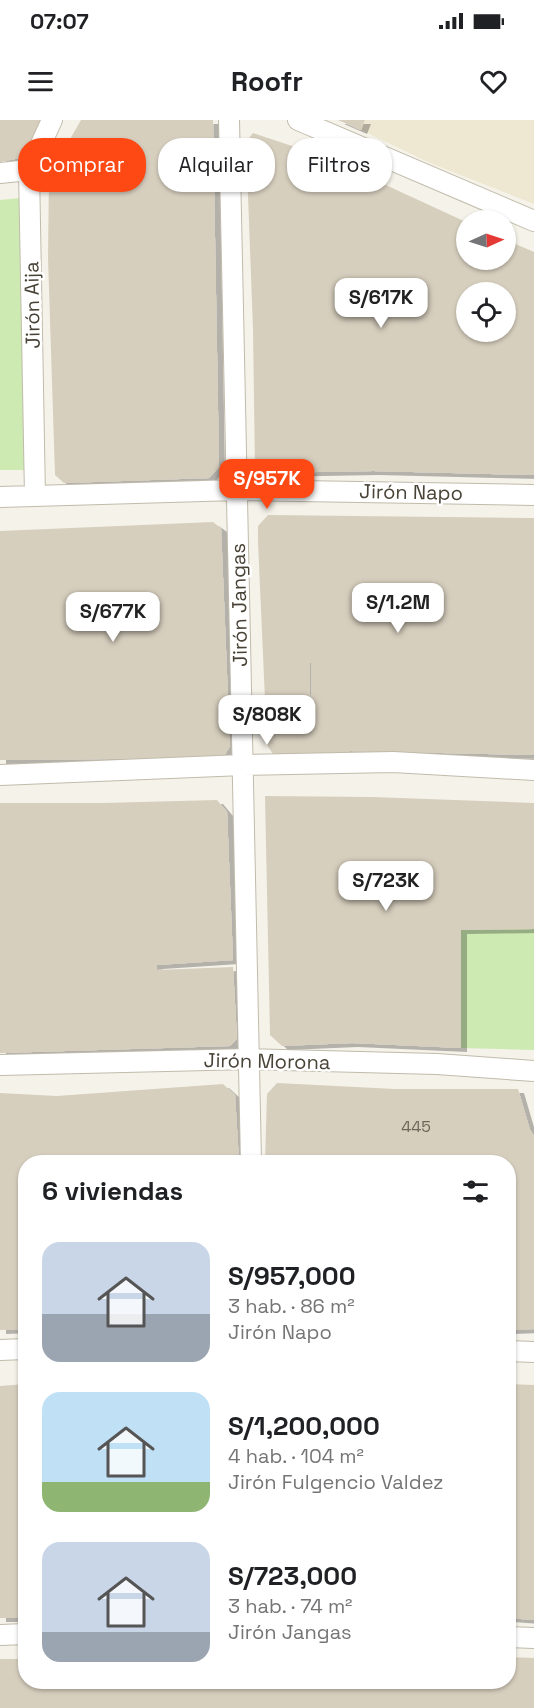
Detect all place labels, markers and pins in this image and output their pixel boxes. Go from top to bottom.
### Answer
pin: S/617K [332,278,430,329]
pin: S/957K [218,459,316,510]
pin: S/1.2M [349,583,447,634]
pin: S/677K [64,592,162,643]
pin: S/808K [218,695,316,746]
pin: S/723K [337,861,435,912]

